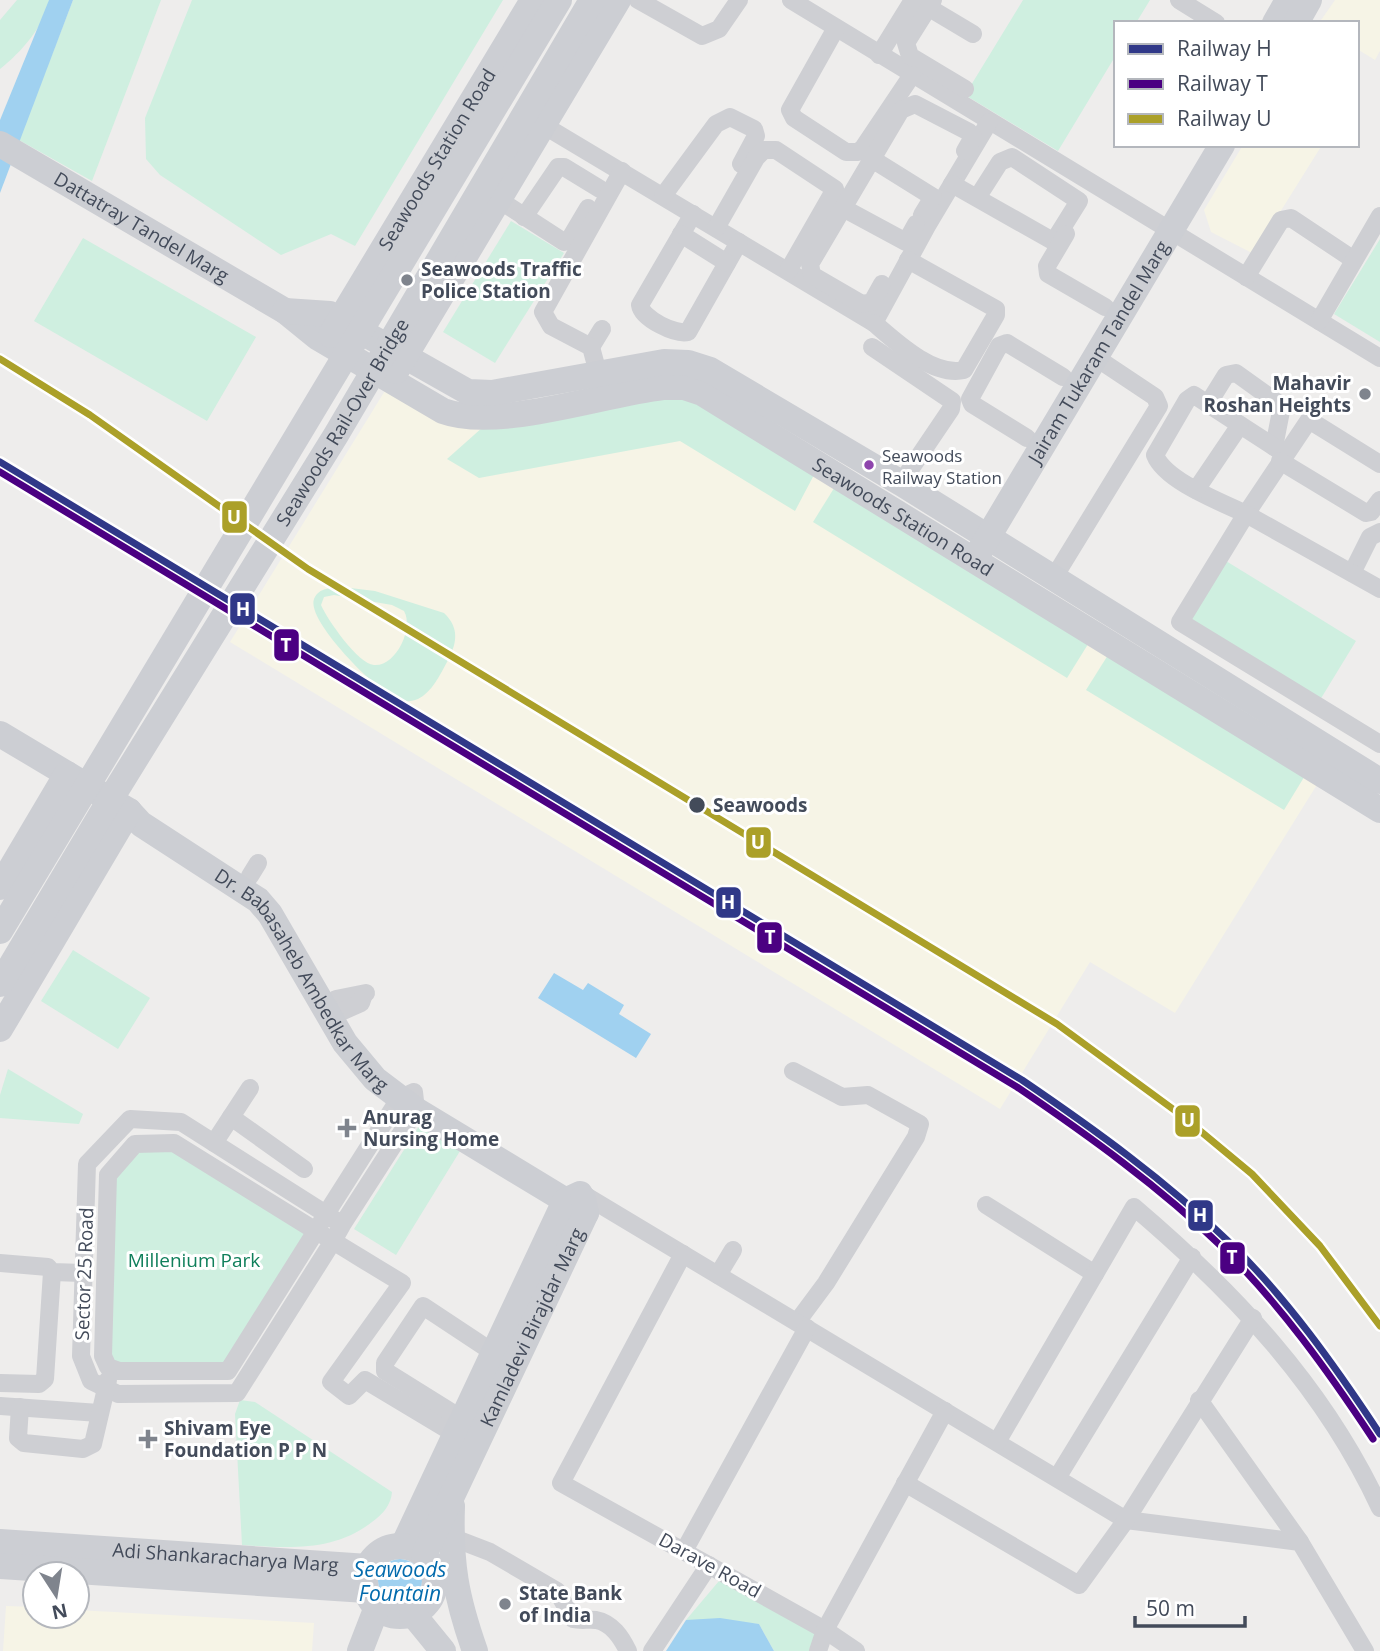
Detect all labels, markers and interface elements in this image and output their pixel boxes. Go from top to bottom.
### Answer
legend [1114,21,1359,147]
text: Railway H [1177,34,1272,62]
street label: Seawoods Station Road [372,64,502,255]
text: Railway T [1177,69,1268,97]
text: Railway U [1177,104,1271,132]
street label: Dattatray Tandel Marg [49,166,234,288]
street label: Jairam Tukaram Tandel Marg [1021,236,1175,470]
place label: Seawoods Traffic Police Station [421,256,582,304]
marker: Seawoods Traffic Police Station [399,272,415,288]
street label: Seawoods Rail-Over Bridge [270,313,415,531]
place label: Mahavir Roshan Heights [1203,370,1351,418]
marker: Mahavir Roshan Heights [1357,386,1373,402]
place label: Seawoods Railway Station [882,444,1002,489]
street label: Seawoods Station Road [808,451,998,582]
marker: Seawoods Railway Station [862,458,876,472]
line badge: U [221,500,248,534]
text: U [227,504,241,530]
line badge: H [229,592,256,626]
text: H [236,596,250,622]
line badge: T [273,628,300,662]
text: T [280,632,292,658]
place label: Seawoods [713,792,807,818]
marker: Seawoods [687,795,707,815]
line badge: U [745,826,772,859]
text: U [751,829,765,855]
street label: Dr. Babasaheb Ambedkar Marg [210,862,394,1098]
line badge: H [715,886,742,919]
text: H [721,889,735,915]
line badge: T [756,921,783,954]
text: T [764,924,776,950]
place label: Anurag Nursing Home [363,1104,499,1152]
line badge: U [1174,1104,1201,1138]
text: U [1181,1107,1195,1133]
marker: Anurag Nursing Home [337,1118,357,1138]
line badge: H [1187,1199,1214,1232]
text: H [1193,1202,1207,1228]
street label: Sector 25 Road [69,1207,99,1341]
street label: Kamladevi Birajdar Marg [474,1223,590,1431]
line badge: T [1219,1241,1246,1275]
text: T [1226,1244,1238,1270]
park label: Millenium Park [128,1247,260,1273]
place label: Shivam Eye Foundation P P N [164,1415,327,1463]
marker: Shivam Eye Foundation P P N [138,1429,158,1449]
street label: Darave Road [654,1526,766,1604]
street label: Adi Shankaracharya Marg [112,1537,339,1578]
water label: Seawoods Fountain [354,1555,446,1607]
north arrow [21,1560,91,1630]
place label: State Bank of India [519,1580,622,1628]
scale bar [1135,1584,1245,1628]
text: 50 m [1146,1594,1195,1622]
marker: State Bank of India [497,1596,513,1612]
text: N [49,1597,70,1626]

